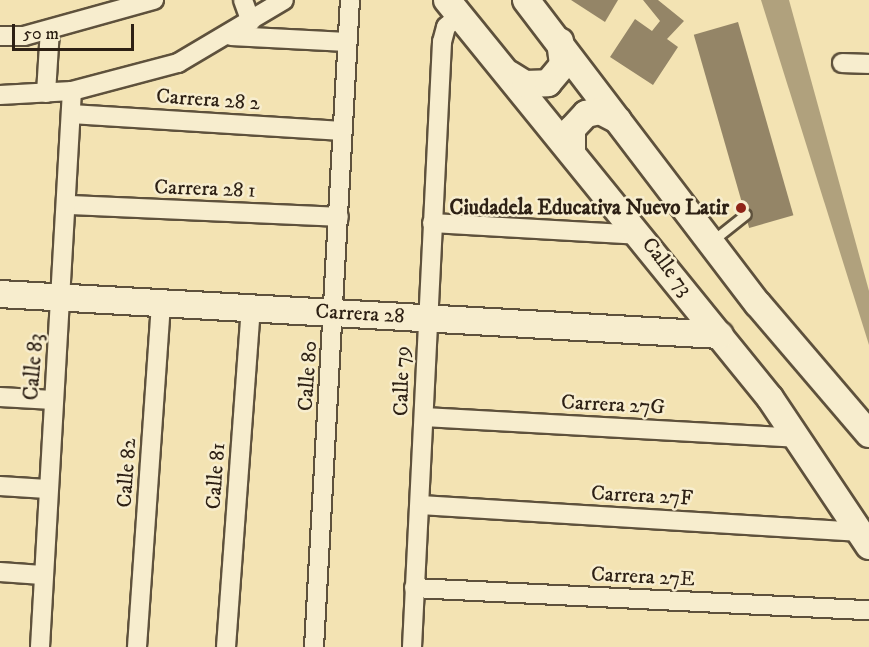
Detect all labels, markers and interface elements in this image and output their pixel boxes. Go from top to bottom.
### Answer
scale bar [15,12,136,50]
text: 50 m [23,23,59,45]
street label: Carrera 28 2 [155,84,261,116]
street label: Carrera 28 1 [154,175,256,203]
place label: Ciudadela Educativa Nuevo Latir [450,195,729,221]
marker: Ciudadela Educativa Nuevo Latir [734,201,748,215]
street label: Calle 73 [636,233,698,301]
street label: Carrera 28 [315,299,405,329]
street label: Calle 83 [19,333,49,401]
street label: Calle 80 [293,340,323,412]
street label: Calle 79 [389,346,415,416]
street label: Carrera 27G [560,390,666,420]
street label: Calle 82 [112,437,142,509]
street label: Calle 81 [201,442,231,510]
street label: Carrera 27F [590,481,694,511]
street label: Carrera 27E [590,562,696,592]

